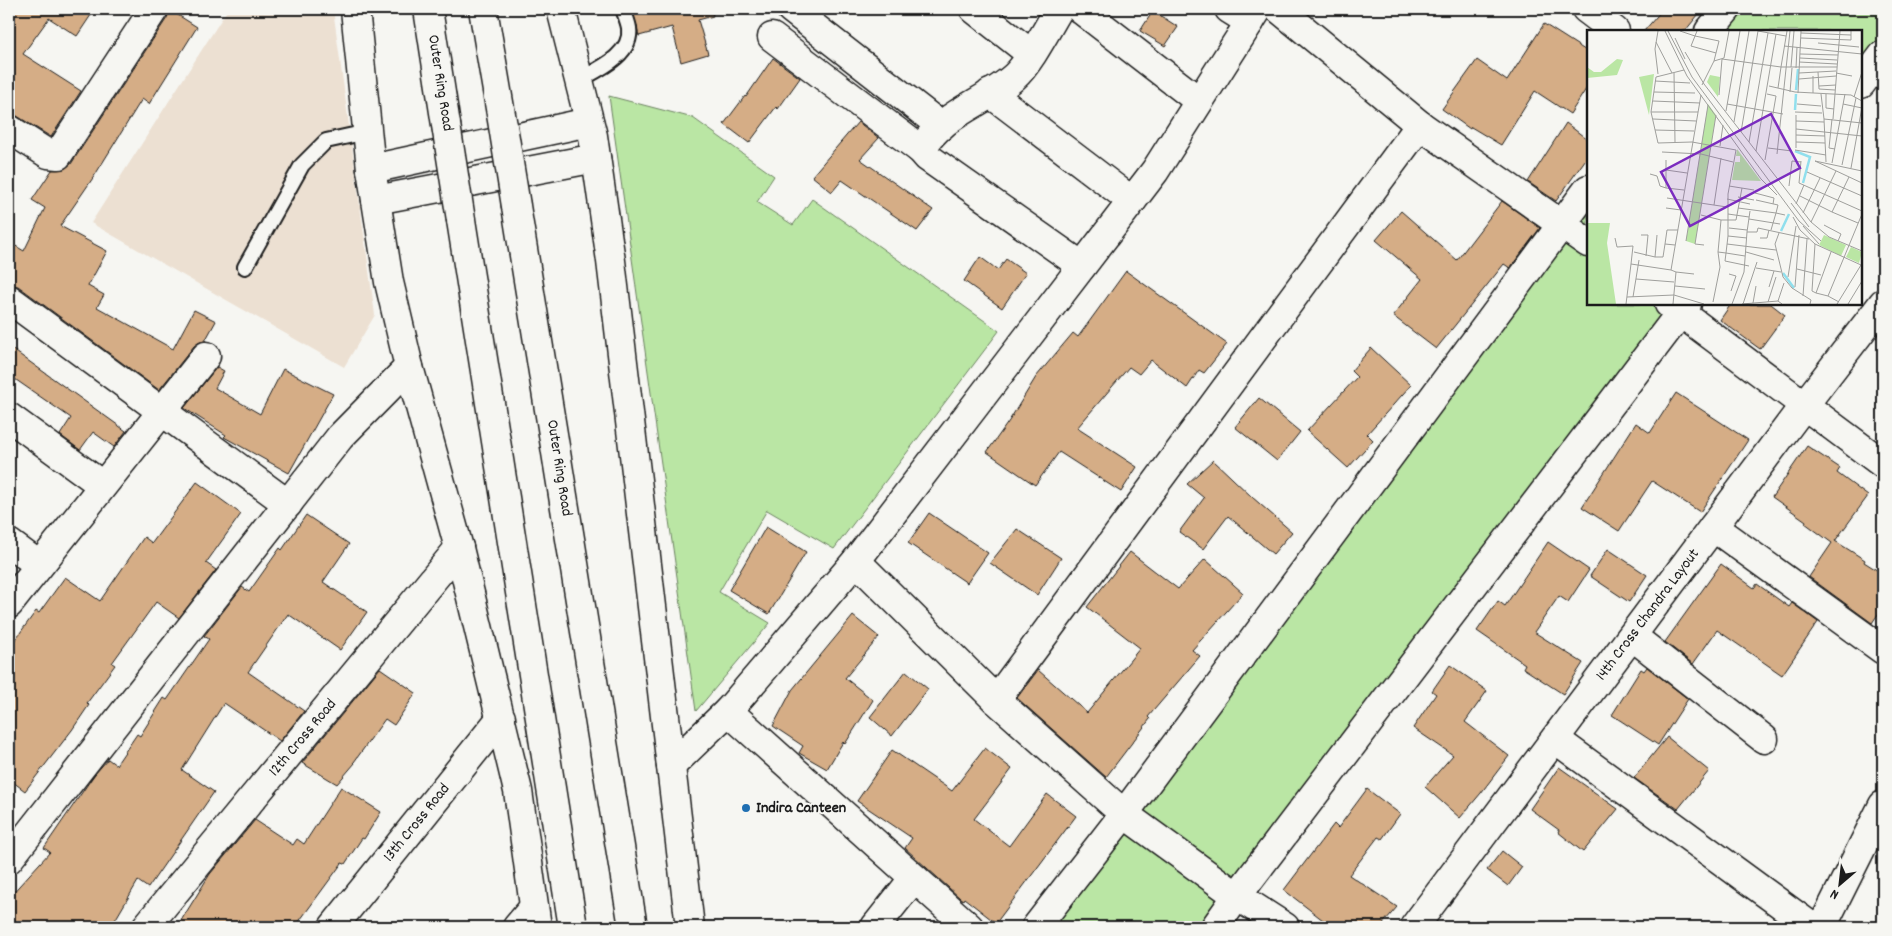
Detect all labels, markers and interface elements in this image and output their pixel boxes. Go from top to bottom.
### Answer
inset map [1587,30,1862,305]
street label: Outer Ring Road [421,33,459,133]
street label: Outer Ring Road [540,418,578,518]
street label: 14th Cross Chandra Layout [1591,544,1705,686]
street label: 12th Cross Road [264,694,342,782]
street label: 13th Cross Road [378,779,456,867]
place label: Indira Canteen [756,797,846,820]
marker: Indira Canteen [740,802,752,814]
north arrow [1814,858,1864,908]
text: N [1827,883,1843,904]

